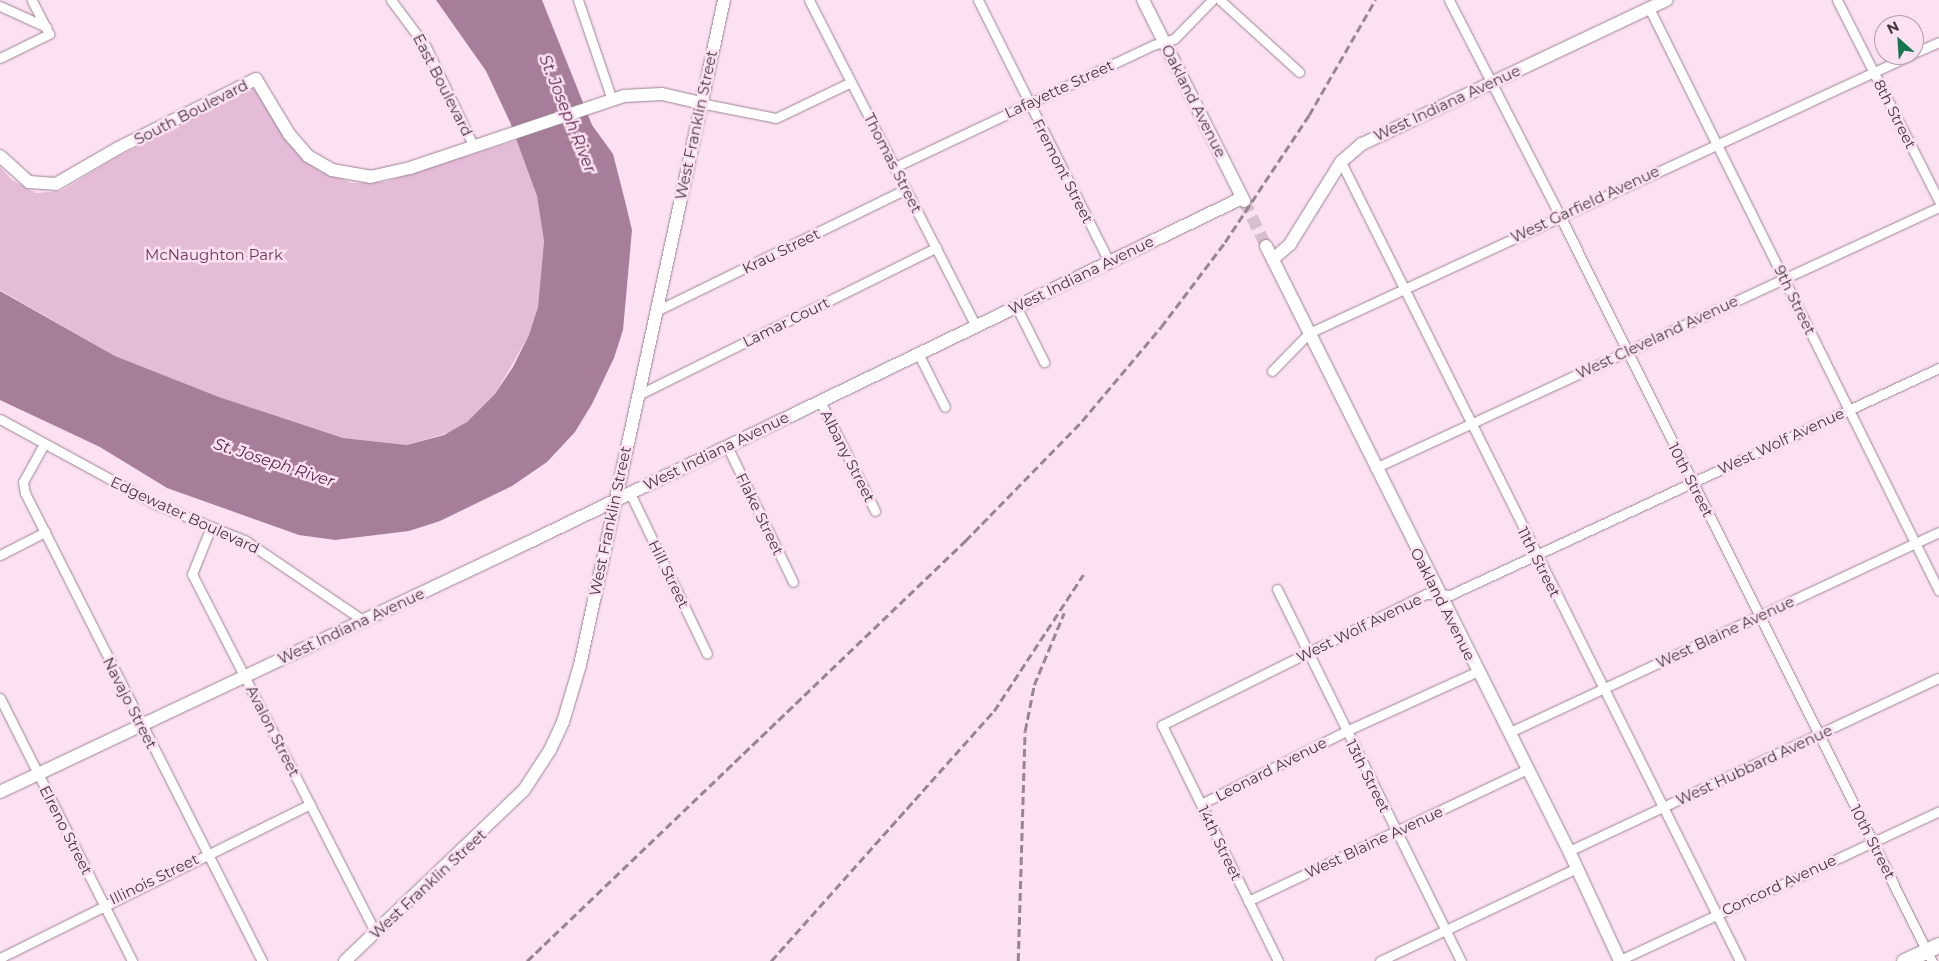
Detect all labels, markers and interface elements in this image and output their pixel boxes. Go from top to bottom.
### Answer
north arrow [1874,15,1924,65]
text: N [1884,17,1902,38]
street label: East Boulevard [409,31,477,139]
street label: Oakland Avenue [1158,42,1230,160]
street label: West Franklin Street [671,49,721,201]
water label: St. Joseph River [535,52,599,176]
street label: Lafayette Street [1002,56,1116,122]
street label: West Indiana Avenue [1371,61,1523,145]
street label: South Boulevard [131,76,251,148]
street label: 8th Street [1870,76,1920,152]
street label: Thomas Street [860,110,926,216]
street label: Fremont Street [1029,116,1097,226]
street label: West Garfield Avenue [1508,162,1662,246]
street label: Krau Street [739,224,823,278]
street label: West Indiana Avenue [1005,232,1157,318]
park label: McNaughton Park [145,246,283,264]
street label: 9th Street [1771,262,1819,338]
street label: West Cleveland Avenue [1573,292,1741,382]
street label: Lamar Court [740,293,832,351]
street label: West Wolf Avenue [1715,404,1847,478]
street label: Albany Street [817,407,879,505]
street label: West Indiana Avenue [640,408,792,494]
water label: St. Joseph River [211,434,337,492]
street label: 10th Street [1665,440,1717,520]
street label: West Franklin Street [585,445,635,597]
street label: Flake Street [732,470,788,558]
street label: Edgewater Boulevard [108,473,262,557]
street label: 11th Street [1514,524,1564,600]
street label: Hill Street [645,537,693,611]
street label: Oakland Avenue [1407,545,1479,663]
street label: West Indiana Avenue [275,584,427,668]
street label: West Wolf Avenue [1293,590,1425,666]
street label: West Blaine Avenue [1653,592,1797,672]
street label: Navajo Street [99,654,161,752]
street label: Avalon Street [242,682,304,780]
street label: West Hubbard Avenue [1673,721,1835,809]
street label: Leonard Avenue [1212,733,1330,805]
street label: 13th Street [1342,737,1394,815]
street label: Elreno Street [36,782,96,878]
street label: West Blaine Avenue [1302,802,1446,882]
street label: 10th Street [1847,802,1899,882]
street label: 14th Street [1194,803,1246,883]
street label: West Franklin Street [366,825,490,943]
street label: Illinois Street [107,850,201,908]
street label: Concord Avenue [1719,851,1839,919]

